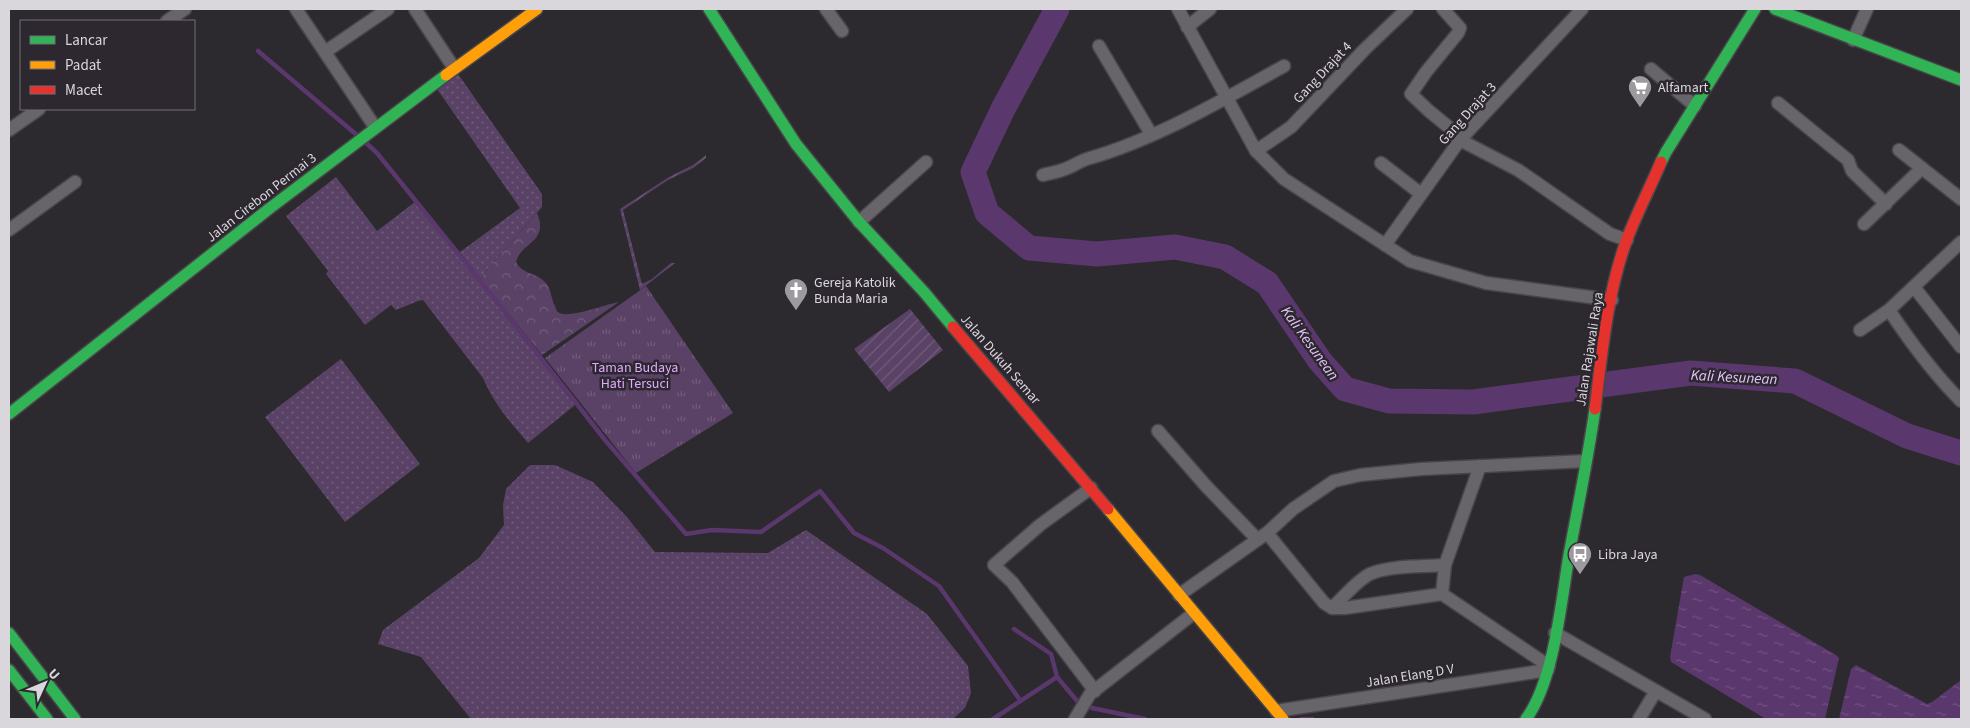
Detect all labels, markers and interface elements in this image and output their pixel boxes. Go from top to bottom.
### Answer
legend [20,20,195,110]
text: Lancar [65,30,108,51]
street label: Gang Drajat 4 [1289,37,1357,108]
text: Padat [65,55,101,76]
supermarket icon: Alfamart [1627,74,1653,108]
street label: Gang Drajat 3 [1434,78,1501,149]
place label: Alfamart [1658,78,1709,98]
text: Macet [65,80,102,101]
street label: Jalan Cirebon Permai 3 [202,148,321,247]
place label: Gereja Katolik Bunda Maria [814,273,896,309]
church icon: Gereja Katolik Bunda Maria [783,277,809,311]
street label: Jalan Rajawali Raya [1571,291,1609,408]
water label: Kali Kesunean [1276,302,1344,385]
street label: Jalan Dukuh Semar [955,310,1045,409]
park label: Taman Budaya Hati Tersuci [592,358,678,394]
water label: Kali Kesunean [1690,365,1778,390]
bus stop icon: Libra Jaya [1567,541,1593,575]
place label: Libra Jaya [1598,545,1657,565]
north arrow [20,658,70,708]
street label: Jalan Elang D V [1365,659,1456,693]
text: U [43,664,64,685]

